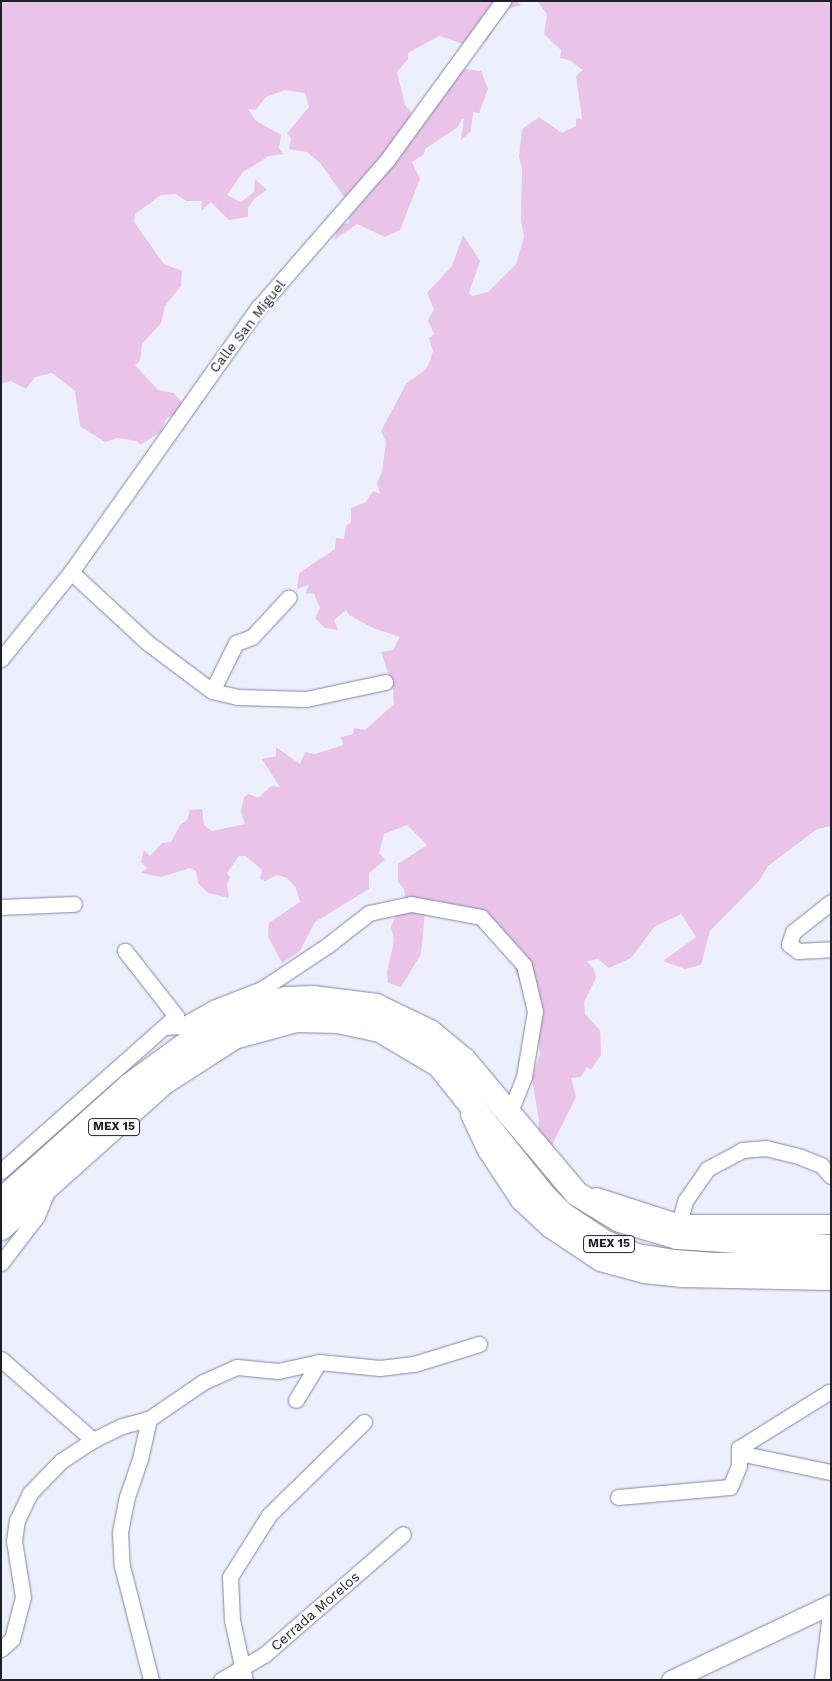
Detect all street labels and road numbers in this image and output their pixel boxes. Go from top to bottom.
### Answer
street label: Calle San Miguel [206,276,288,376]
road number: MEX 15 [88,1118,140,1136]
road number: MEX 15 [583,1234,635,1254]
street label: Cerrada Morelos [267,1568,363,1654]

